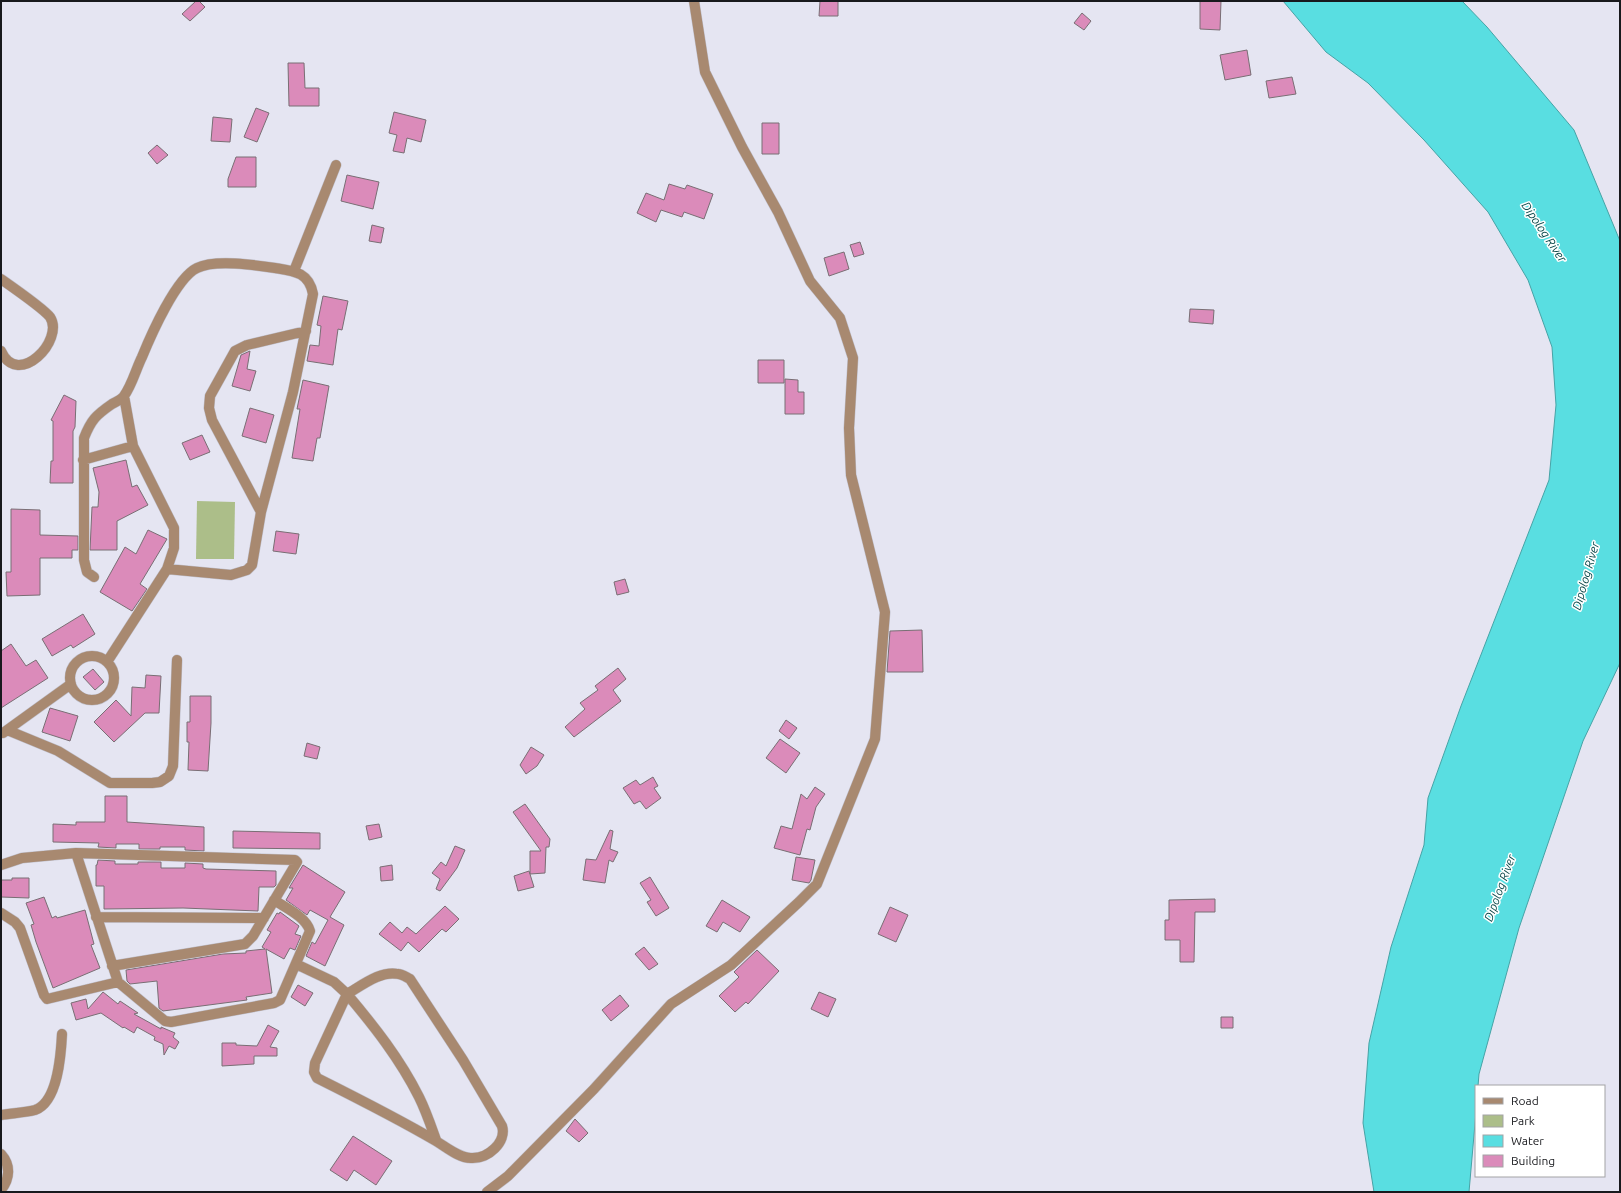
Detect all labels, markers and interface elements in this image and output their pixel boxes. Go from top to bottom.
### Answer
water label: Dipolog River [1519,199,1570,265]
water label: Dipolog River [1570,540,1602,611]
water label: Dipolog River [1481,852,1518,923]
legend [1475,1085,1605,1177]
text: Road [1511,1094,1539,1107]
text: Park [1511,1114,1535,1127]
text: Water [1511,1134,1544,1147]
text: Building [1511,1154,1555,1167]

